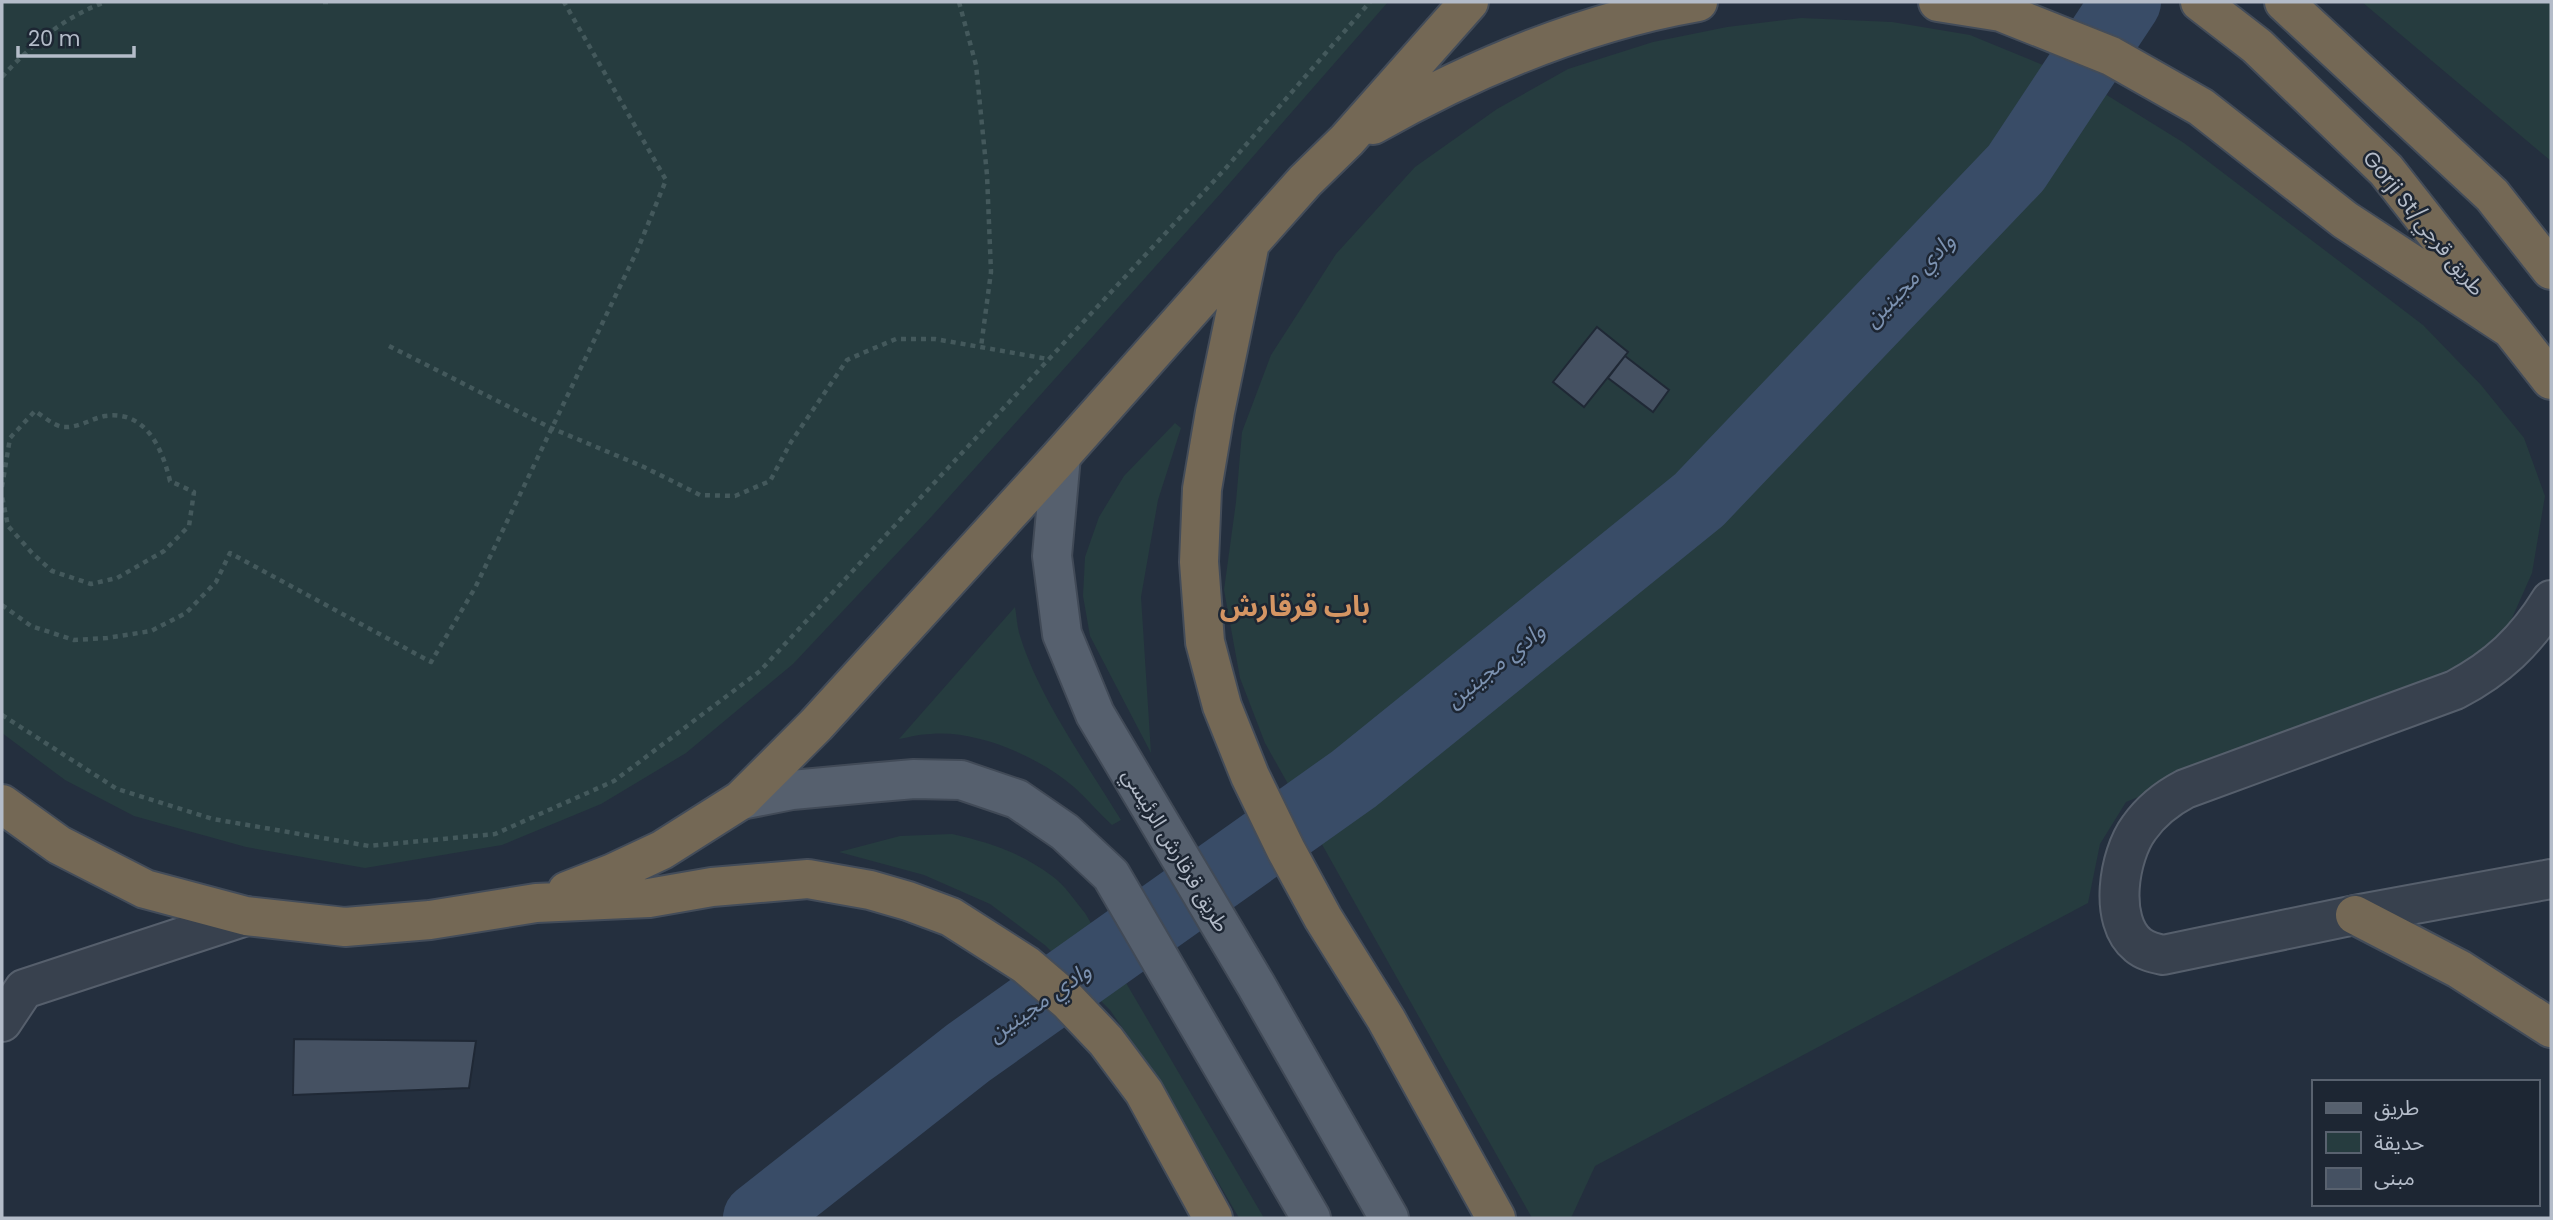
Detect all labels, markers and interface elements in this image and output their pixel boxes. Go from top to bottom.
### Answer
scale bar [18,14,133,58]
text: 20 m [28,24,81,53]
street label: Gorji St/طريق قرجي [2355,144,2492,303]
water label: وادي مجينين [1856,226,1964,336]
district label: باب قرقارش [1220,587,1370,626]
water label: وادي مجينين [1438,615,1553,717]
street label: طريق قرقارش الرئيسي [1114,763,1236,938]
water label: وادي مجينين [981,955,1099,1051]
legend [2312,1080,2539,1206]
text: طريق [2374,1093,2419,1122]
text: حديقة [2374,1128,2424,1157]
text: مبنى [2374,1163,2415,1192]

